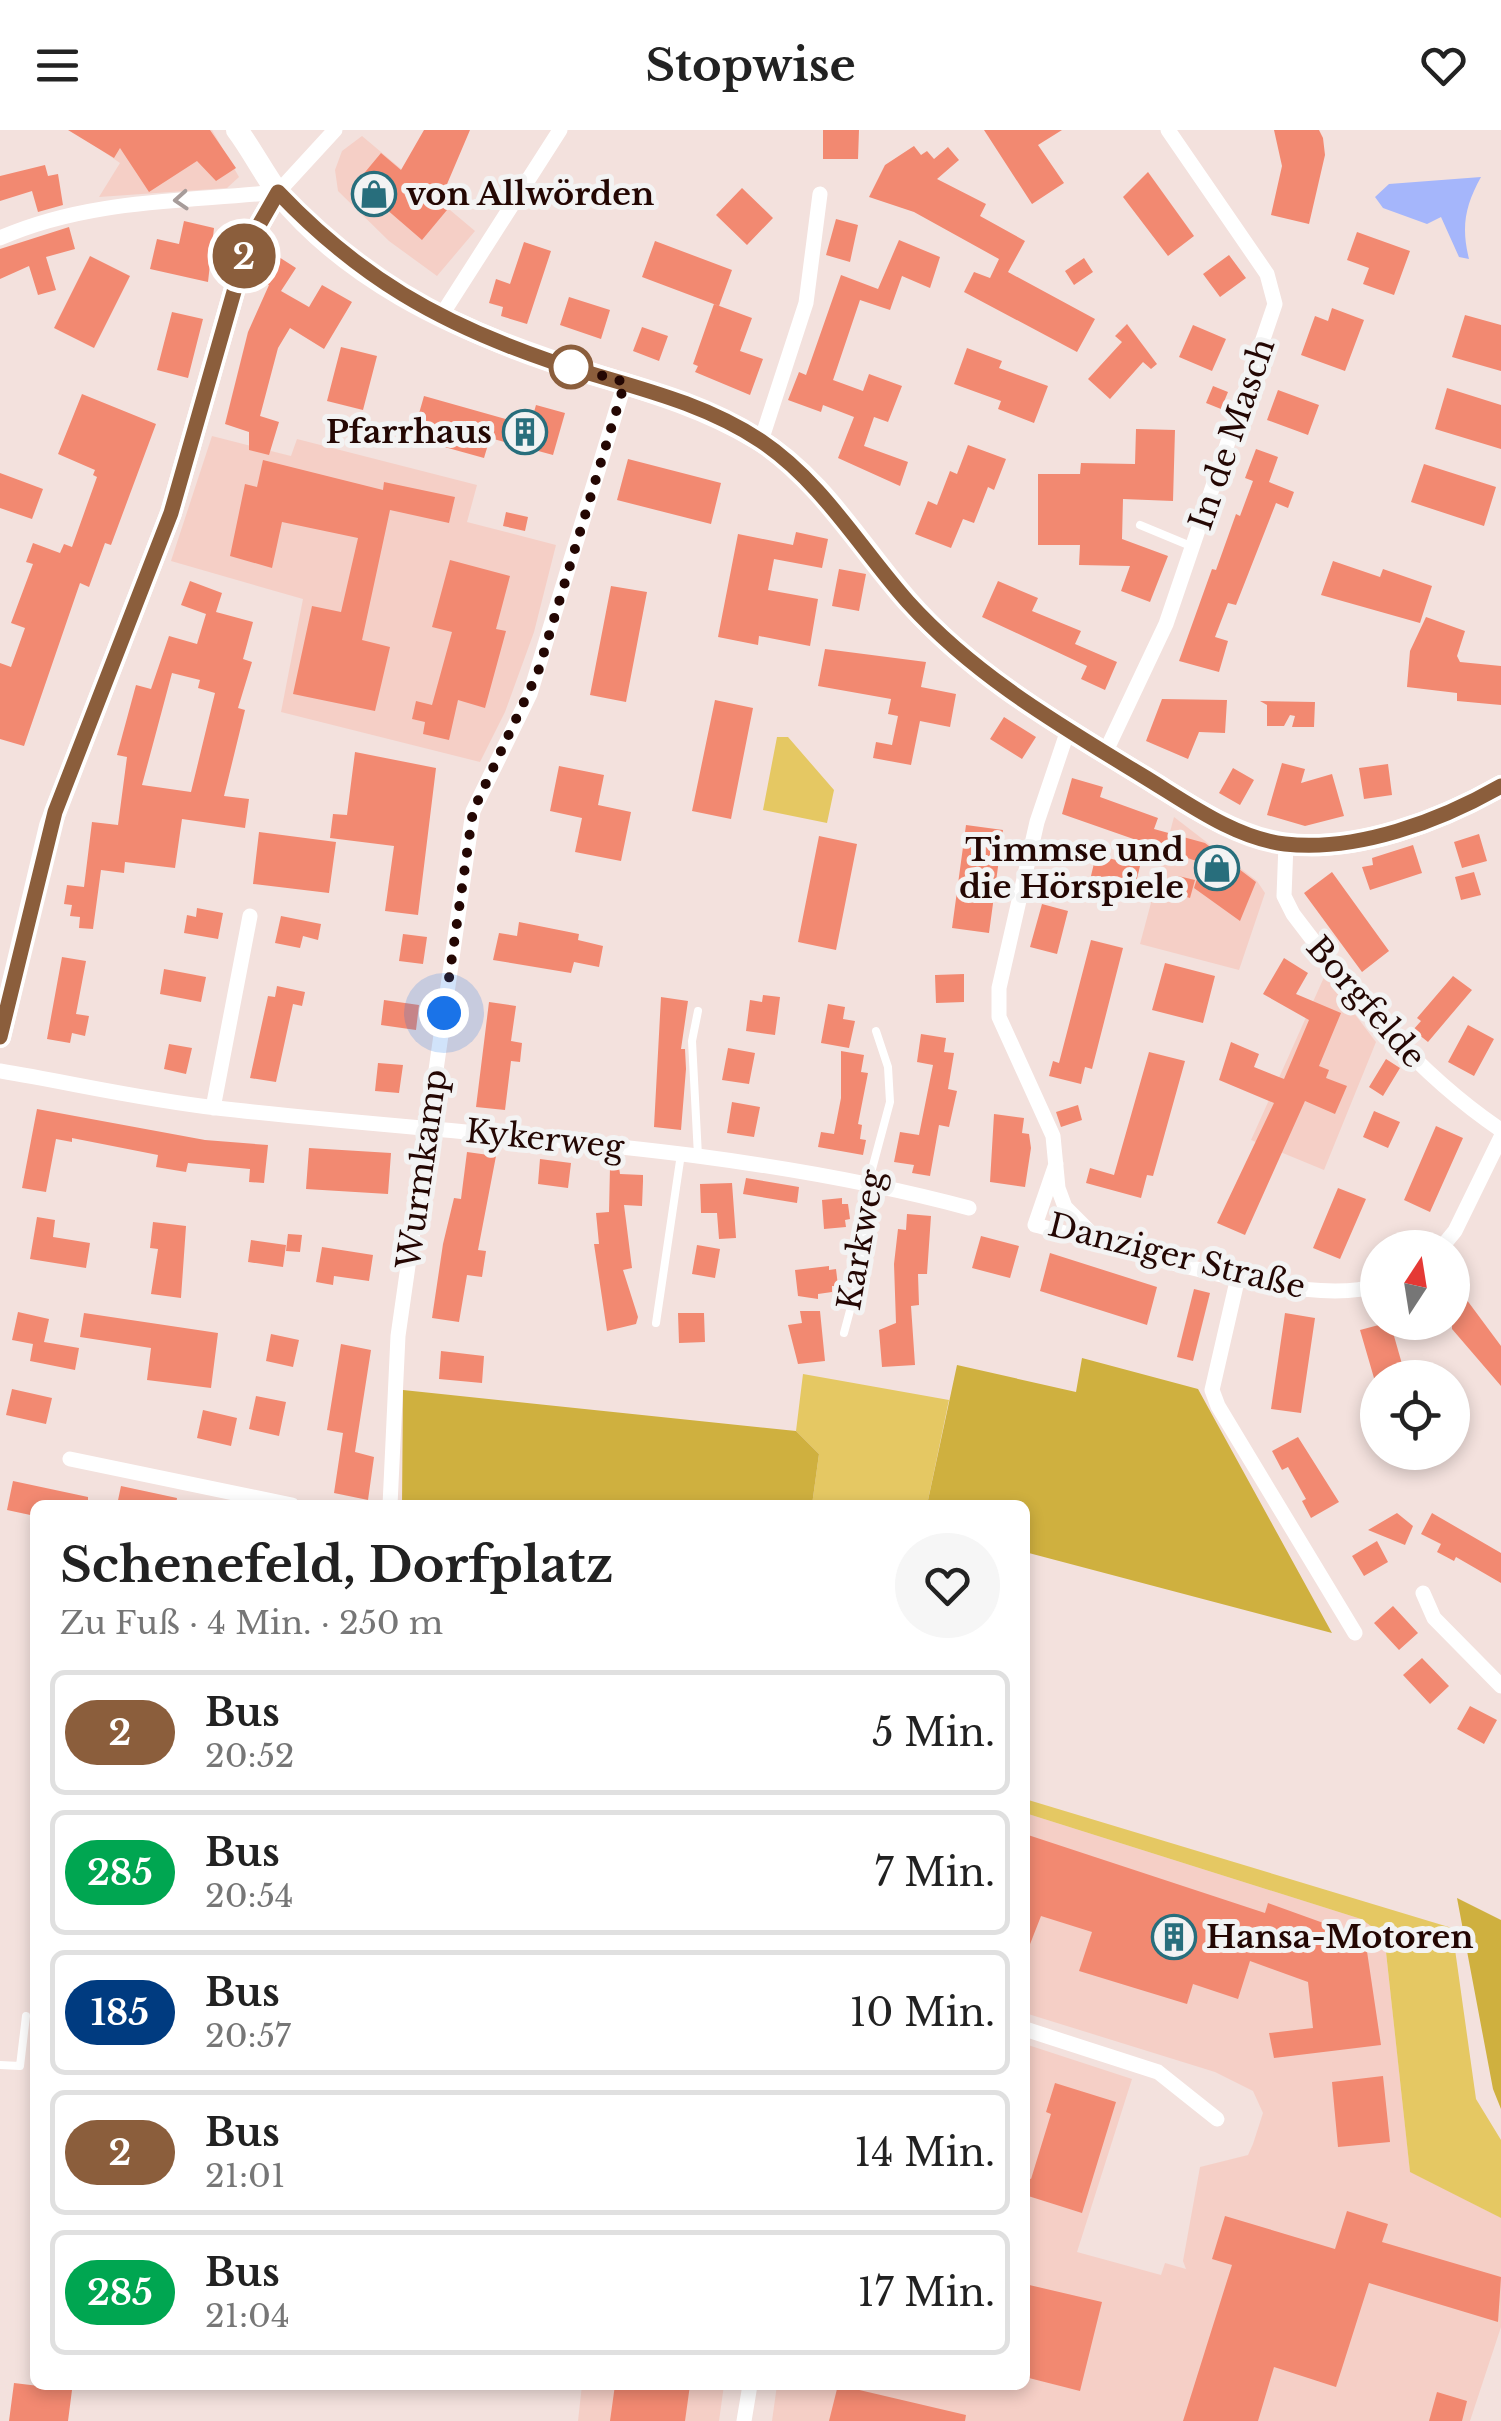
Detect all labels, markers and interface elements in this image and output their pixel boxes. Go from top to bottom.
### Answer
text: Stopwise [645,37,856,93]
icon: menu [30,38,85,93]
icon: heart [1416,38,1471,93]
shop icon: von Allwörden [351,171,397,217]
place label: von Allwörden [406,174,654,214]
one-way arrow [172,189,188,210]
line badge: 2 [212,224,276,288]
text: 2 [233,235,255,278]
street label: In de Masch [1181,333,1283,535]
unlabelled marker [550,346,592,388]
building icon: Pfarrhaus [502,409,548,455]
place label: Pfarrhaus [326,412,492,452]
place label: Timmse und die Hörspiele [959,830,1184,907]
shop icon: Timmse und die Hörspiele [1194,845,1240,891]
street label: Borgfelde [1298,928,1434,1076]
your location [419,988,469,1038]
street label: Wurmkamp [388,1067,456,1272]
street label: Kykerweg [464,1111,627,1167]
street label: Karkweg [829,1166,893,1313]
street label: Danziger Straße [1044,1205,1310,1307]
north arrow [1360,1230,1470,1340]
map controls [1360,1230,1470,1470]
button: locate [1360,1360,1470,1470]
button: heart [895,1533,1000,1638]
text: Schenefeld, Dorfplatz [60,1535,613,1595]
text: Zu Fuß · 4 Min. · 250 m [60,1603,443,1643]
text: Bus [205,1689,280,1736]
text: 5 Min. [872,1709,995,1756]
text: 2 [109,1711,131,1754]
text: 20:52 [205,1736,295,1776]
text: Bus [205,1829,280,1876]
text: 7 Min. [874,1849,995,1896]
text: 285 [87,1851,153,1894]
text: 20:54 [205,1876,294,1916]
building icon: Hansa-Motoren [1151,1914,1197,1960]
place label: Hansa-Motoren [1206,1917,1473,1957]
text: Bus [205,1969,280,2016]
text: 10 Min. [849,1989,995,2036]
text: 185 [91,1991,149,2034]
text: 20:57 [205,2016,291,2056]
text: Bus [205,2109,280,2156]
text: 14 Min. [854,2129,995,2176]
text: 2 [109,2131,131,2174]
text: 21:01 [205,2156,285,2196]
text: Bus [205,2249,280,2296]
text: 17 Min. [857,2269,995,2316]
text: 285 [87,2271,153,2314]
text: 21:04 [205,2296,290,2336]

